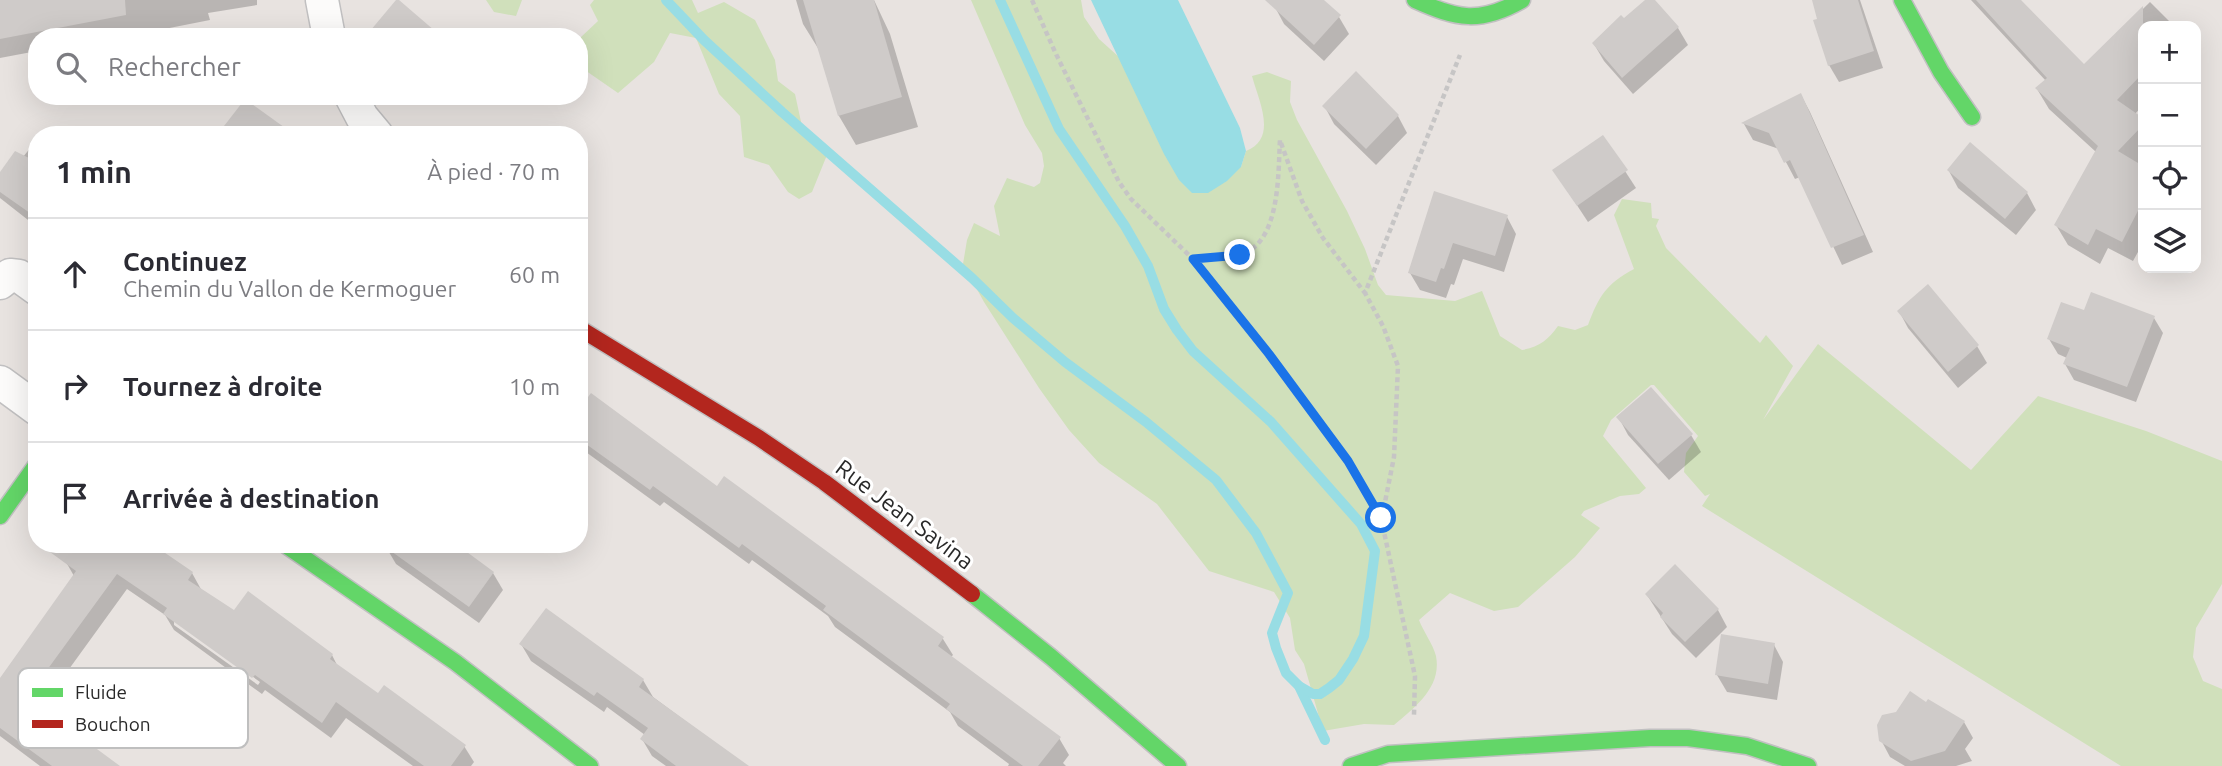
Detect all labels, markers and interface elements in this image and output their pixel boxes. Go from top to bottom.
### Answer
map controls [2138,21,2201,273]
button: + [2138,21,2201,84]
search box [28,28,588,105]
icon: search [52,48,90,86]
text: Rechercher [108,52,241,81]
button: − [2138,84,2201,147]
button: locate [2138,147,2201,210]
text: 1 min [56,155,132,189]
text: À pied · 70 m [427,159,560,184]
button: layers [2138,210,2201,273]
route end [1224,239,1255,270]
text: Continuez [123,247,247,276]
icon: ahead [56,255,94,293]
text: 60 m [509,262,560,287]
text: Chemin du Vallon de Kermoguer [123,276,456,301]
icon: right [56,367,94,405]
text: Tournez à droite [123,372,322,401]
text: 10 m [509,374,560,399]
street label: Rue Jean Savina [831,454,979,574]
icon: arrive [56,479,94,517]
text: Arrivée à destination [123,484,379,513]
route start [1365,502,1396,533]
legend [18,668,248,748]
text: Fluide [75,681,127,703]
text: Bouchon [75,713,151,735]

